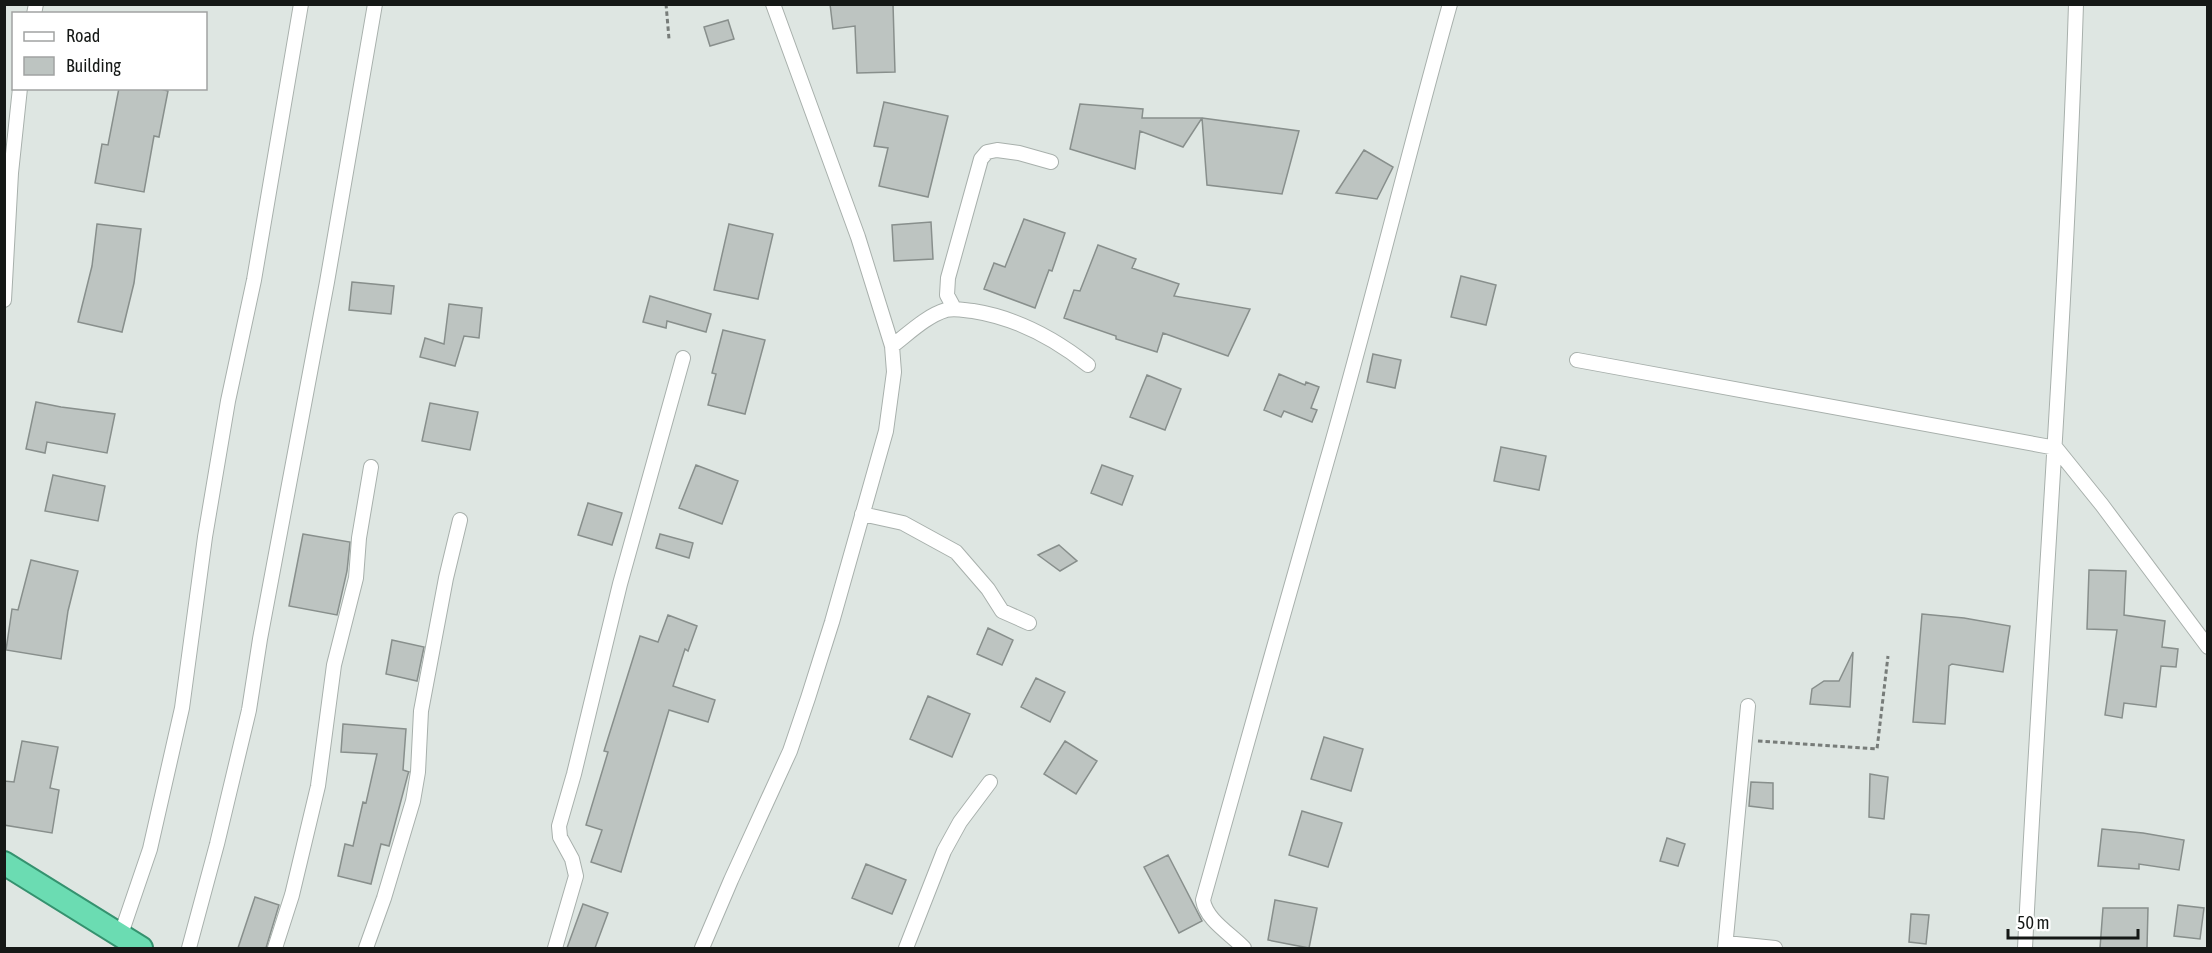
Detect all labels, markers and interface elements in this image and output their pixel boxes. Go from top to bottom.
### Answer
legend [12,12,207,90]
text: Road [66,25,100,46]
text: Building [66,55,121,76]
scale bar [2008,902,2138,940]
text: 50 m [2017,912,2049,933]

